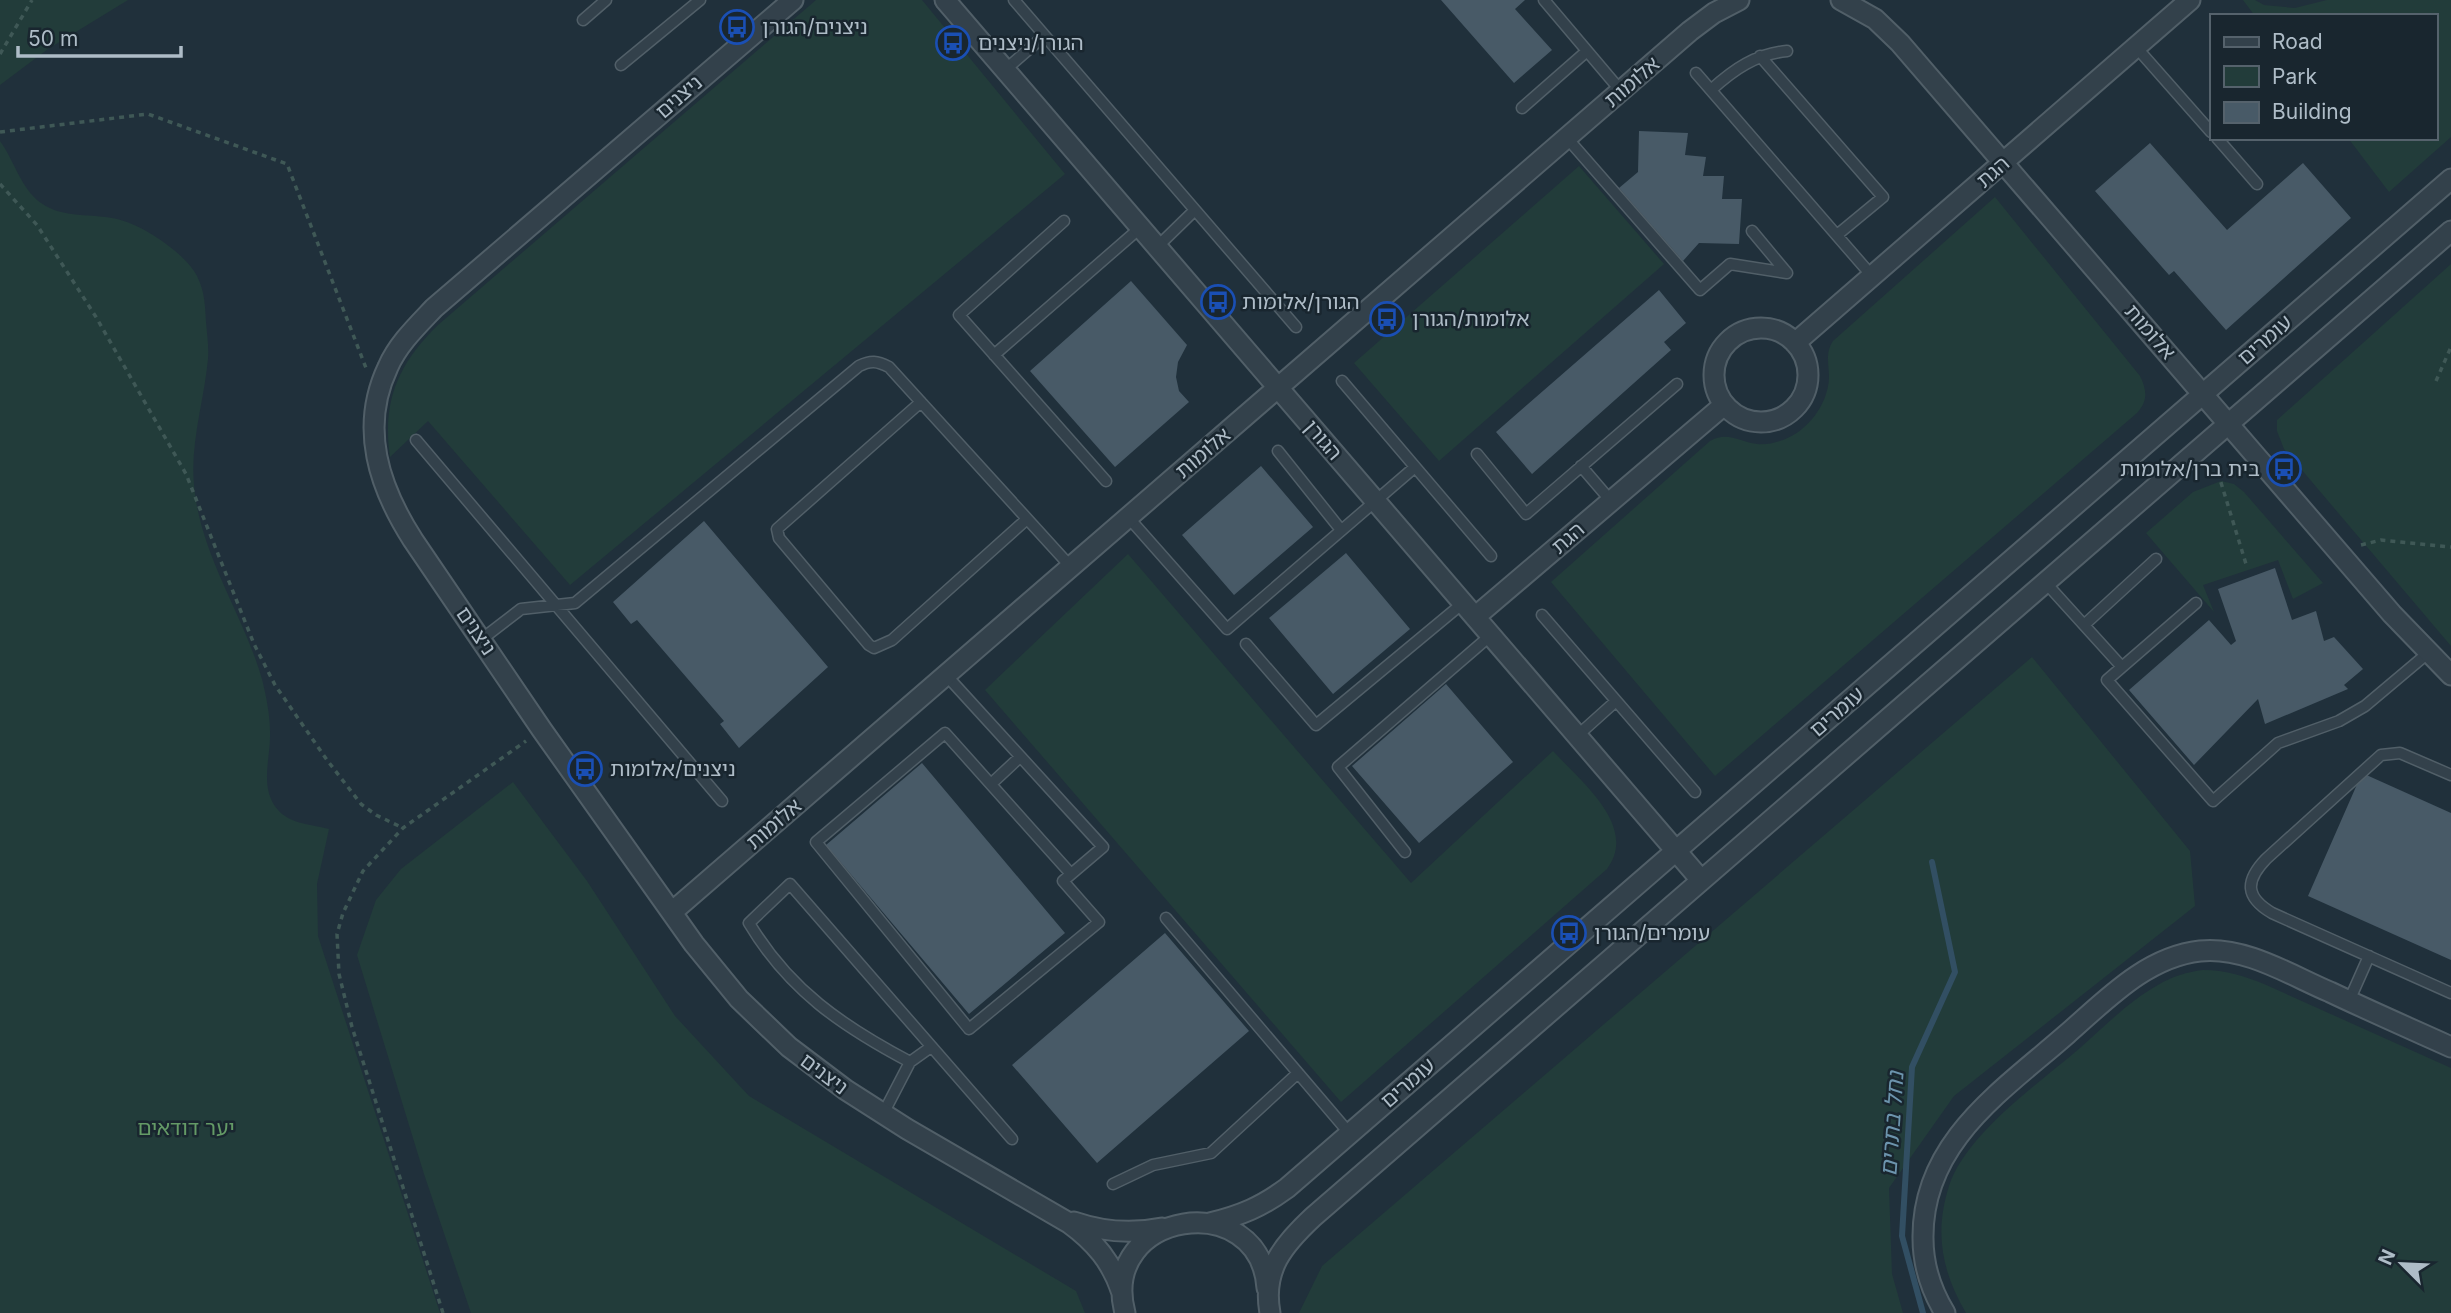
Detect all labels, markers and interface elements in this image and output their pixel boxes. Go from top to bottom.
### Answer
bus stop icon: ניצנים/הגורן [718,8,756,46]
scale bar [18,14,180,58]
place label: ניצנים/הגורן [762,14,868,39]
legend [2210,14,2437,140]
bus stop icon: הגורן/ניצנים [934,24,972,62]
text: 50 m [28,26,78,51]
text: Road [2272,29,2323,54]
place label: הגורן/ניצנים [978,30,1084,55]
street label: אלומות [1599,51,1664,112]
text: Park [2272,64,2317,89]
street label: ניצנים [650,70,707,123]
text: Building [2272,99,2352,124]
street label: הגת [1971,151,2014,193]
bus stop icon: הגורן/אלומות [1199,283,1237,321]
place label: הגורן/אלומות [1242,289,1360,314]
street label: אלומות [2120,299,2181,364]
bus stop icon: אלומות/הגורן [1368,300,1406,338]
place label: אלומות/הגורן [1412,306,1530,331]
street label: עומרים [2232,309,2297,370]
street label: הגורן [1299,414,1348,465]
street label: אלומות [1170,422,1235,483]
bus stop icon: בית ברן/אלומות [2265,450,2303,488]
place label: בית ברן/אלומות [2120,456,2260,481]
street label: הגת [1546,517,1589,559]
street label: ניצנים [451,602,502,660]
street label: עומרים [1804,681,1869,742]
bus stop icon: ניצנים/אלומות [566,750,604,788]
place label: ניצנים/אלומות [610,756,736,781]
street label: אלומות [741,793,806,854]
bus stop icon: עומרים/הגורן [1550,914,1588,952]
place label: עומרים/הגורן [1594,920,1710,945]
street label: ניצנים [796,1048,853,1100]
street label: עומרים [1375,1052,1440,1113]
water label: נחל בתרים [1874,1068,1910,1177]
park label: יער דודאים [137,1115,235,1140]
north arrow [2367,1229,2437,1299]
text: N [2373,1246,2400,1269]

